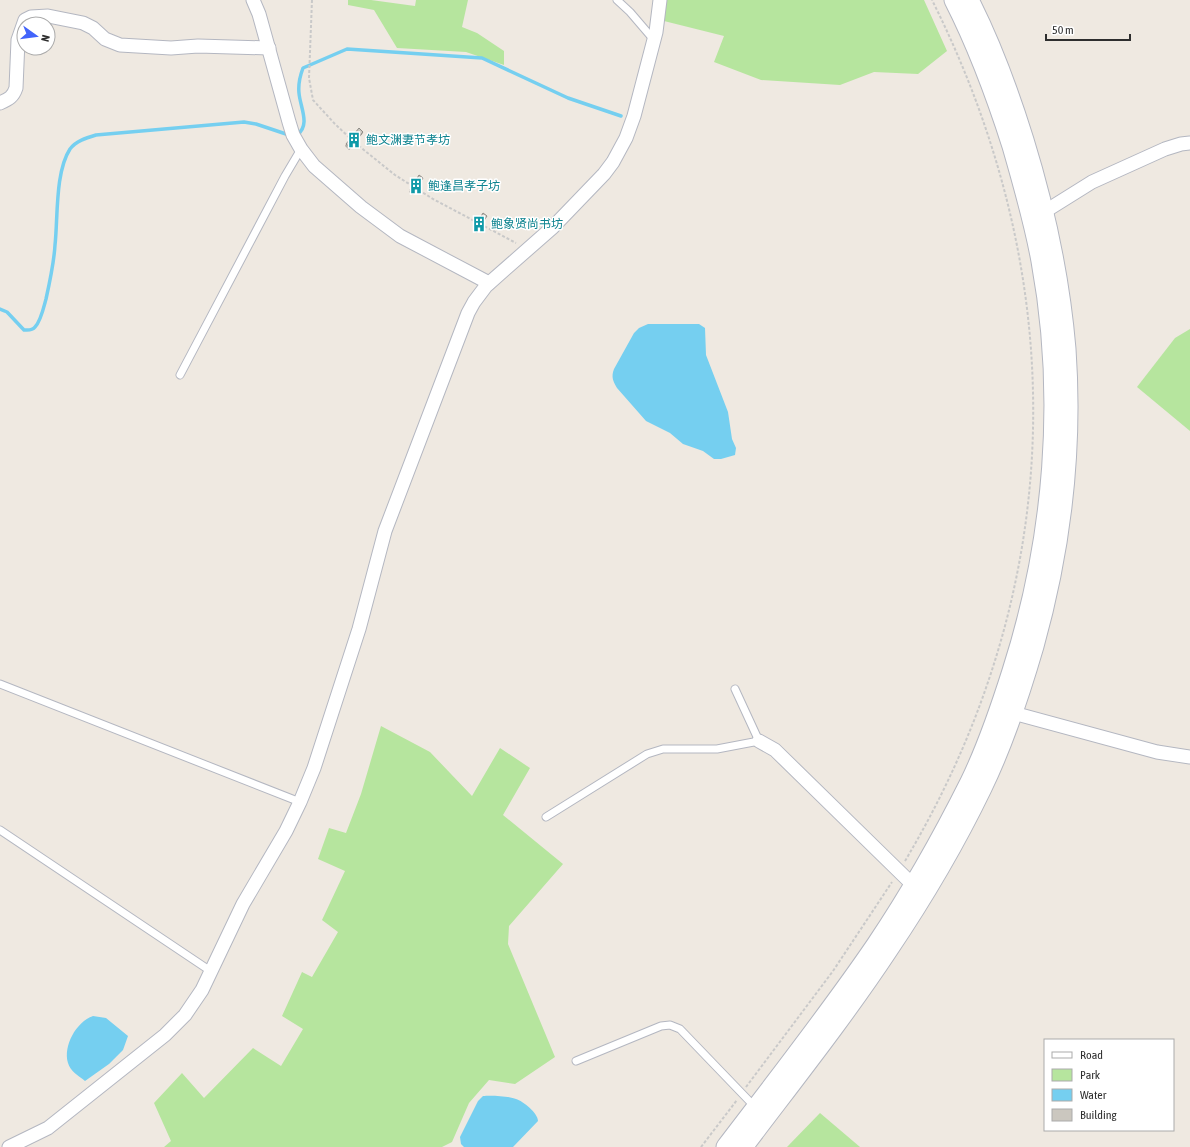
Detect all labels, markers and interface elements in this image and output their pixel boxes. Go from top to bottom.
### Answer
north arrow [16,16,56,56]
scale bar [1046,16,1130,42]
text: 50 m [1052,23,1074,37]
text: N [39,34,52,43]
building icon: 鲍文渊妻节孝坊 [345,131,363,149]
place label: 鲍文渊妻节孝坊 [366,133,450,147]
building icon: 鲍逢昌孝子坊 [407,177,425,195]
place label: 鲍逢昌孝子坊 [428,179,500,193]
building icon: 鲍象贤尚书坊 [470,215,488,233]
place label: 鲍象贤尚书坊 [491,217,563,231]
legend [1044,1039,1174,1131]
text: Road [1080,1048,1103,1062]
text: Park [1080,1068,1101,1082]
text: Water [1080,1088,1107,1102]
text: Building [1080,1108,1118,1122]

